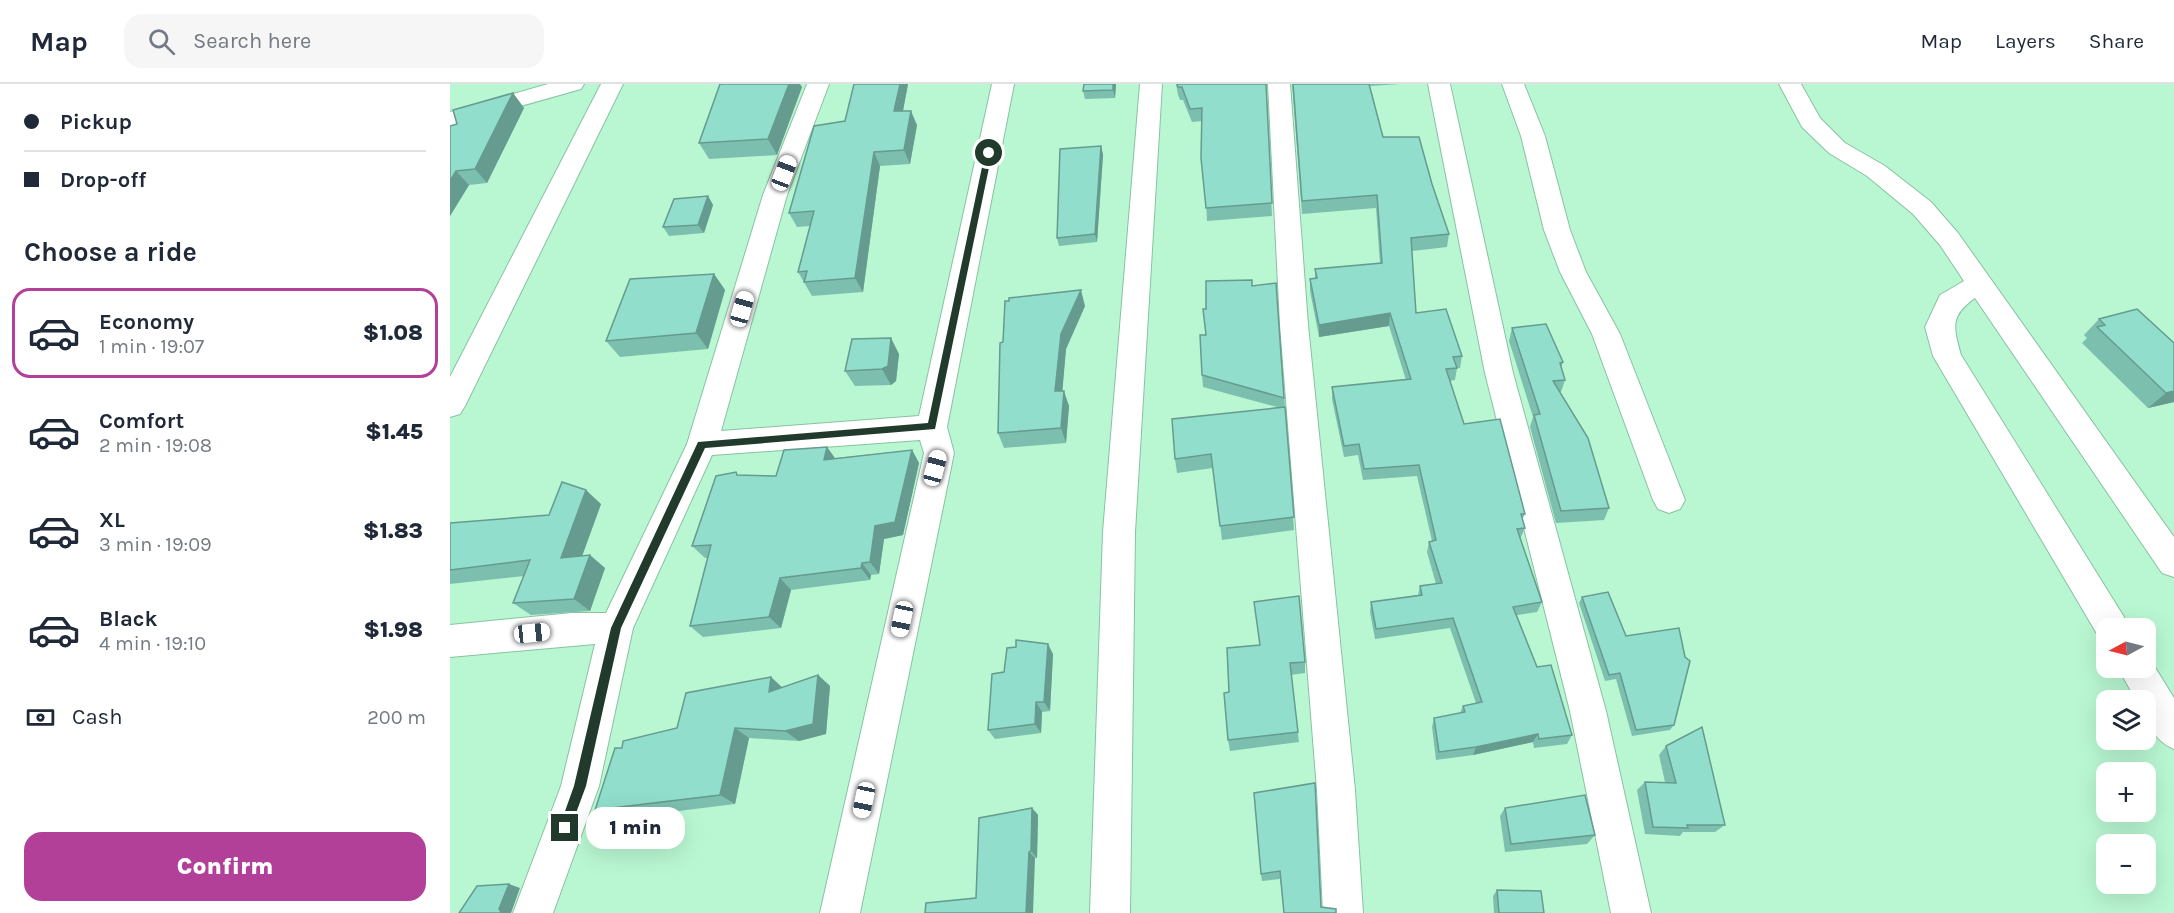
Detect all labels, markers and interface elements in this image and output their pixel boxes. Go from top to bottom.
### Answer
search box [124,14,544,68]
text: Map [30,25,88,58]
icon: search [145,25,178,58]
text: Search here [193,28,311,54]
text: Map [1920,29,1962,53]
text: Layers [1995,29,2056,53]
text: Share [2089,29,2144,53]
text: Pickup [60,109,132,135]
route start [975,139,1002,166]
car [769,153,799,193]
text: Drop-off [60,167,146,193]
text: Choose a ride [24,236,197,268]
car [728,289,756,329]
icon: car [27,306,81,360]
text: Economy [99,309,194,335]
text: $1.08 [363,320,423,346]
text: 1 min · 19:07 [99,335,204,358]
icon: car [27,405,81,459]
text: Comfort [99,408,184,434]
text: $1.45 [365,419,423,445]
text: 2 min · 19:08 [99,434,212,457]
car [922,448,948,488]
icon: car [27,504,81,558]
text: XL [99,507,125,533]
text: $1.83 [363,518,423,544]
text: 3 min · 19:09 [99,533,212,556]
car [889,600,915,638]
icon: car [27,603,81,657]
text: Black [99,606,158,632]
text: $1.98 [363,617,423,643]
north arrow [2096,618,2156,678]
map controls [2096,618,2156,894]
car [513,622,551,644]
text: 4 min · 19:10 [99,632,206,655]
button: layers [2096,690,2156,750]
icon: cash [24,701,57,734]
text: Cash [72,704,122,730]
text: 200 m [367,706,426,729]
button: + [2096,762,2156,822]
car [851,781,877,819]
callout: 1 min [586,807,685,849]
route end [551,814,578,841]
text: 1 min [609,816,662,839]
button: Confirm [24,832,426,901]
button: − [2096,834,2156,894]

